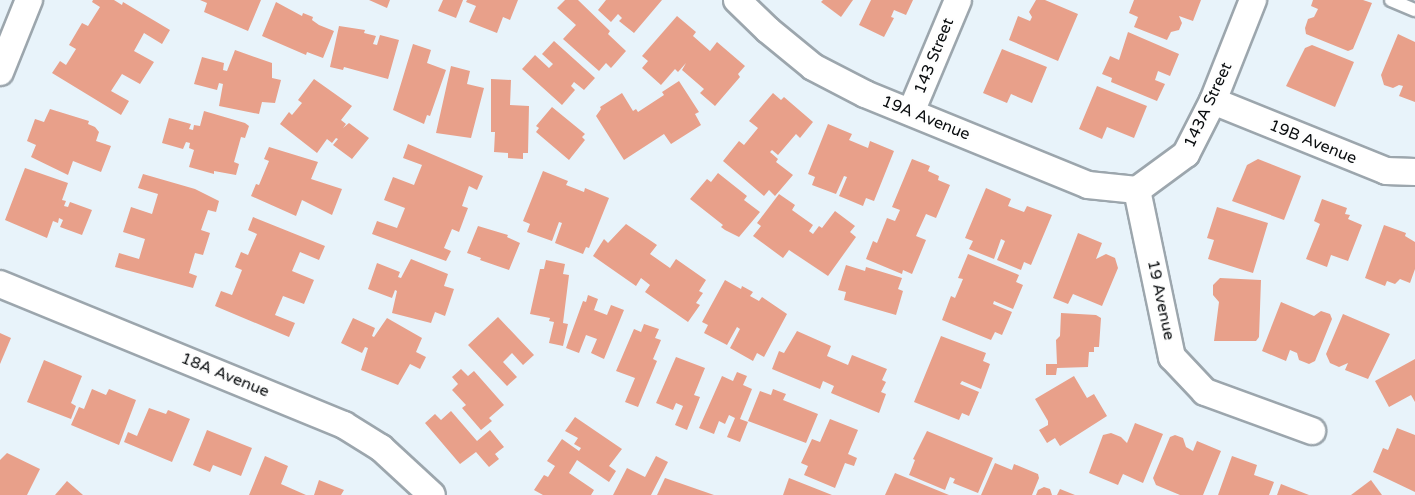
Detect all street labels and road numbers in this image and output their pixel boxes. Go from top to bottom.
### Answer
street label: 143 Street [910,15,958,97]
street label: 143A Street [1180,59,1236,151]
street label: 19A Avenue [879,92,973,144]
street label: 19B Avenue [1266,116,1360,168]
street label: 19 Avenue [1143,258,1179,342]
street label: 18A Avenue [178,349,272,401]

